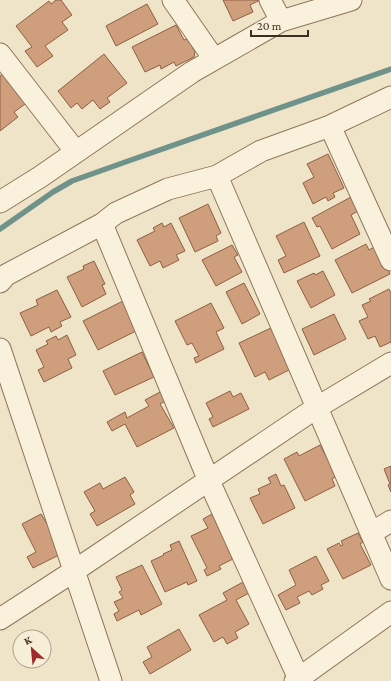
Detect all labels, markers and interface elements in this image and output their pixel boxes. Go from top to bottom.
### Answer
scale bar [251,12,308,38]
text: 20 m [257,19,282,33]
north arrow [12,629,52,669]
text: K [22,633,34,647]

